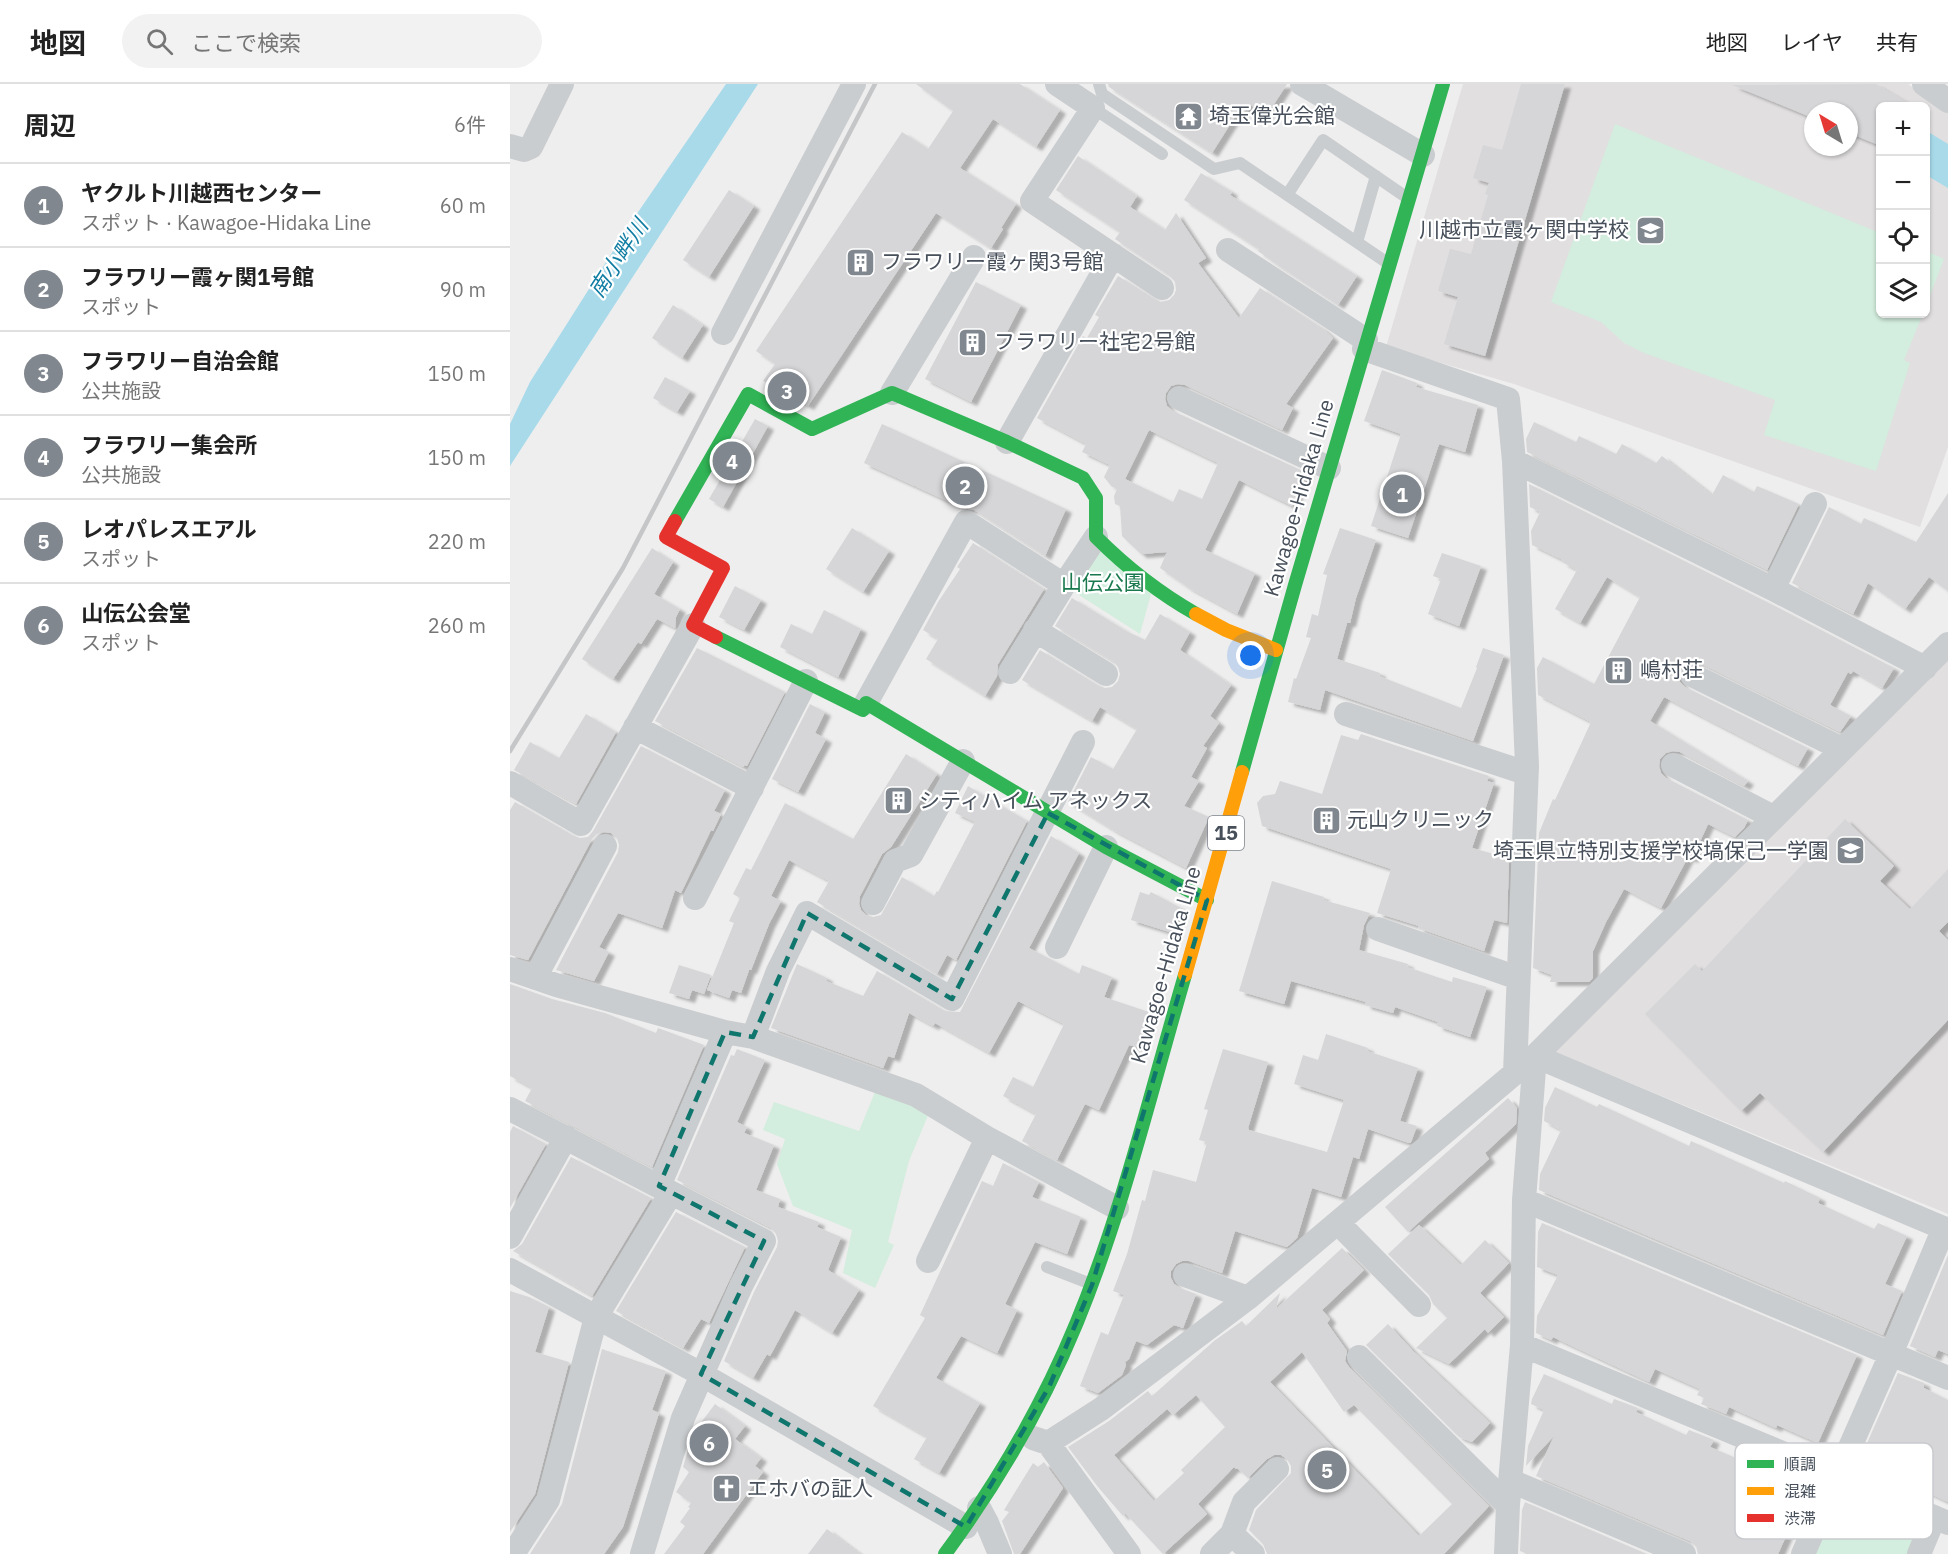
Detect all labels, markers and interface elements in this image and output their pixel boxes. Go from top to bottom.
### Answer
search box [122,14,542,68]
text: 地図 [30,24,86,61]
icon: search [143,25,176,58]
text: ここで検索 [191,28,301,57]
text: 地図 [1706,28,1748,56]
text: レイヤ [1781,28,1843,56]
text: 共有 [1876,28,1918,56]
temple icon: 埼玉偉光会館 [1172,100,1204,132]
place label: 埼玉偉光会館 [1209,101,1335,129]
north arrow [1804,102,1858,156]
map controls [1876,102,1930,318]
button: + [1876,102,1930,156]
text: 周辺 [24,108,76,142]
text: 6件 [454,111,486,138]
button: − [1876,156,1930,210]
text: ヤクルト川越西センター [81,178,322,207]
text: 1 [38,192,50,219]
text: 60 m [440,192,486,219]
text: スポット · Kawagoe-Hidaka Line [81,209,371,236]
button: locate [1876,210,1930,264]
water label: 南小畔川 [581,211,655,303]
school or university icon: 川越市立霞ヶ関中学校 [1634,214,1666,246]
place label: 川越市立霞ヶ関中学校 [1419,215,1629,243]
building icon: フラワリー霞ヶ関3号館 [844,246,876,278]
place label: フラワリー霞ヶ関3号館 [881,247,1104,275]
text: フラワリー霞ヶ関1号館 [81,262,314,291]
button: layers [1876,264,1930,318]
text: 2 [38,276,50,303]
text: 90 m [440,276,486,303]
text: スポット [81,293,161,320]
building icon: フラワリー社宅2号館 [957,326,989,358]
place label: フラワリー社宅2号館 [994,327,1196,355]
text: フラワリー自治会館 [81,346,279,375]
text: 3 [38,360,50,387]
text: 150 m [428,360,486,387]
pin: 3 [768,368,806,414]
text: 公共施設 [81,377,161,404]
street label: Kawagoe-Hidaka Line [1256,396,1340,600]
text: フラワリー集会所 [81,430,257,459]
pin: 4 [712,438,752,484]
text: 4 [38,444,50,471]
text: 150 m [428,444,486,471]
text: 公共施設 [81,461,161,488]
pin: 2 [946,464,984,508]
pin: 1 [1382,472,1422,516]
text: レオパレスエアル [81,514,257,543]
text: 5 [38,528,50,555]
text: 220 m [428,528,486,555]
text: スポット [81,545,161,572]
park label: 山伝公園 [1061,568,1145,596]
text: 山伝公会堂 [81,598,191,627]
text: 6 [38,612,50,639]
text: 260 m [428,612,486,639]
text: スポット [81,629,161,656]
your location [1236,641,1265,670]
building icon: 嶋村荘 [1603,654,1635,686]
place label: 嶋村荘 [1640,655,1703,683]
building icon: シティハイム アネックス [882,785,914,817]
place label: シティハイム アネックス [919,786,1152,814]
building icon: 元山クリニック [1310,804,1342,836]
place label: 元山クリニック [1347,805,1494,833]
road number: 15 [1208,816,1244,850]
school or university icon: 埼玉県立特別支援学校塙保己一学園 [1834,835,1866,867]
place label: 埼玉県立特別支援学校塙保己一学園 [1493,836,1829,864]
street label: Kawagoe-Hidaka Line [1123,863,1207,1067]
pin: 6 [690,1420,728,1466]
legend [1735,1443,1933,1539]
pin: 5 [1308,1448,1346,1492]
text: 順調 [1784,1454,1816,1474]
church icon: エホバの証人 [710,1473,742,1505]
place label: エホバの証人 [747,1474,873,1502]
text: 混雑 [1784,1481,1816,1501]
text: 渋滞 [1784,1508,1816,1528]

